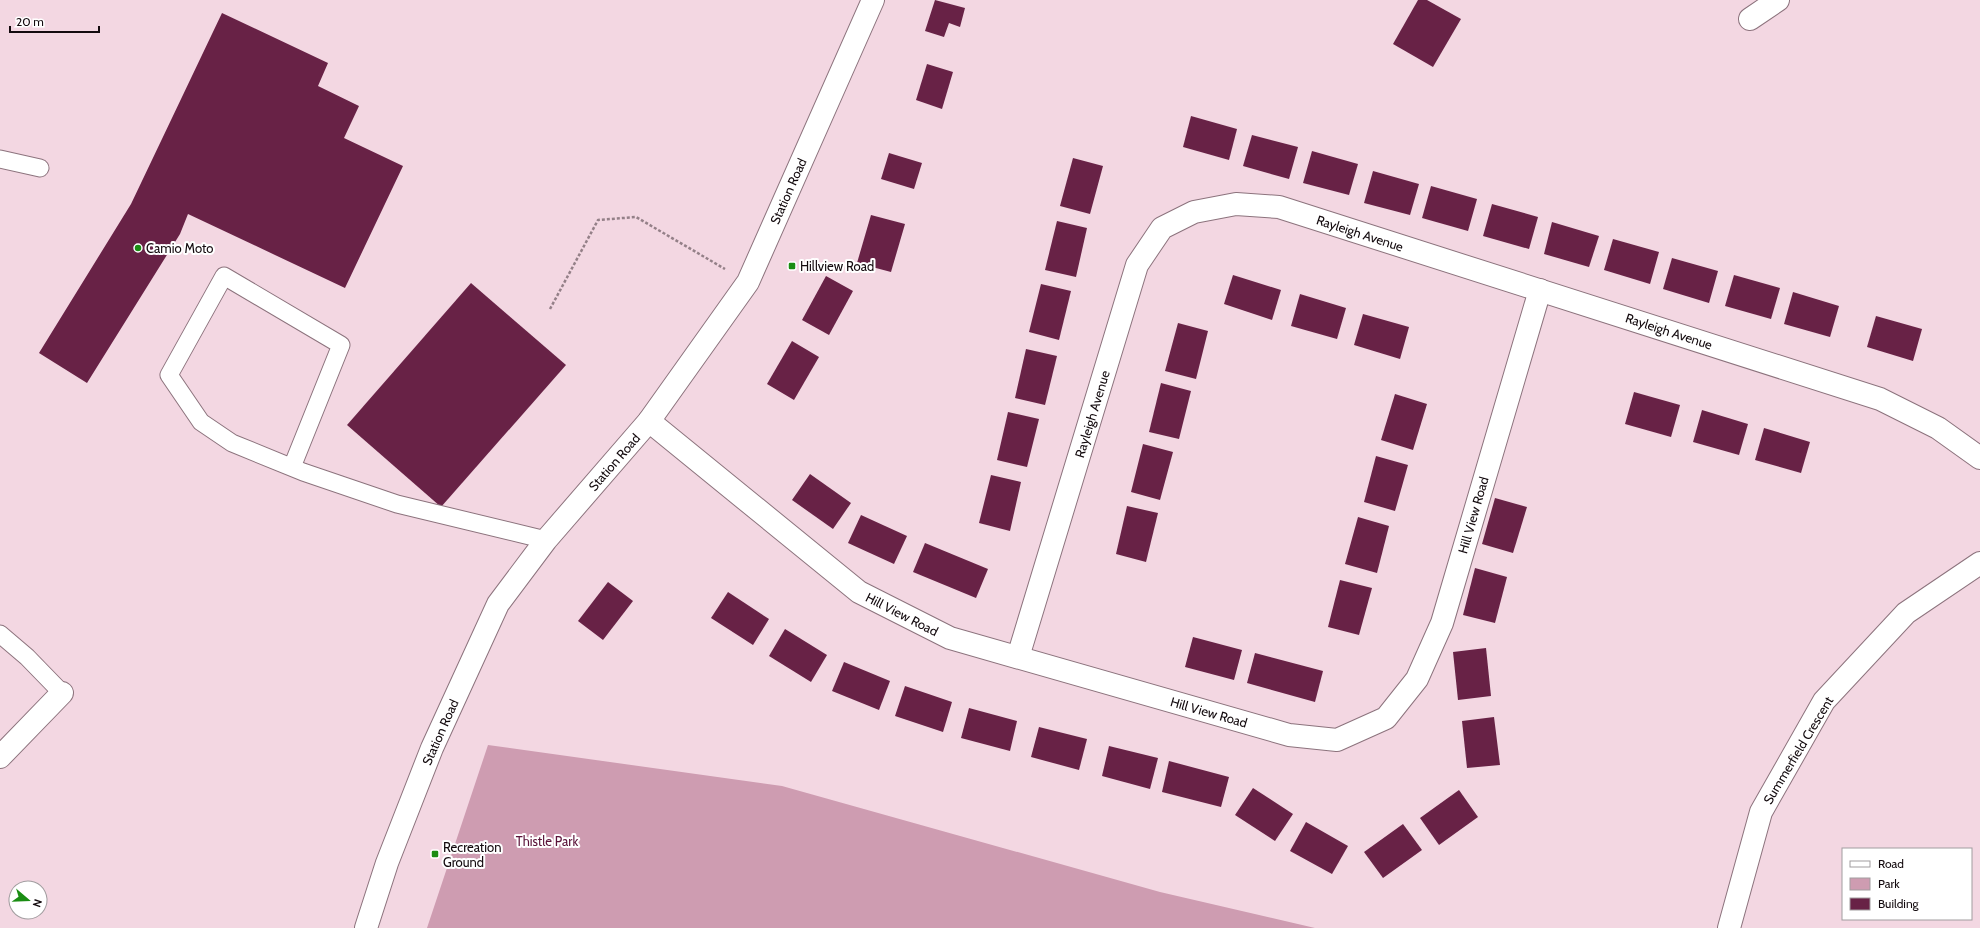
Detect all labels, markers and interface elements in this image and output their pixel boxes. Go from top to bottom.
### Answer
scale bar [10,8,99,34]
text: 20 m [16,14,44,29]
street label: Station Road [766,156,810,226]
street label: Rayleigh Avenue [1315,211,1406,255]
place label: Camio Moto [146,240,213,256]
marker: Camio Moto [133,243,143,253]
place label: Hillview Road [800,258,874,274]
marker: Hillview Road [787,261,797,271]
street label: Rayleigh Avenue [1624,309,1715,353]
street label: Rayleigh Avenue [1071,368,1113,460]
street label: Station Road [585,430,643,494]
street label: Hill View Road [1454,475,1492,555]
street label: Hill View Road [863,589,941,639]
street label: Hill View Road [1169,693,1249,731]
street label: Summerfield Crescent [1760,693,1837,807]
street label: Station Road [418,697,462,767]
park label: Thistle Park [516,833,578,849]
place label: Recreation Ground [443,839,501,870]
legend [1842,848,1972,920]
marker: Recreation Ground [430,849,440,859]
text: Road [1878,856,1904,871]
text: Park [1878,876,1900,891]
north arrow [8,880,48,920]
text: Building [1878,896,1920,911]
text: N [30,897,45,909]

